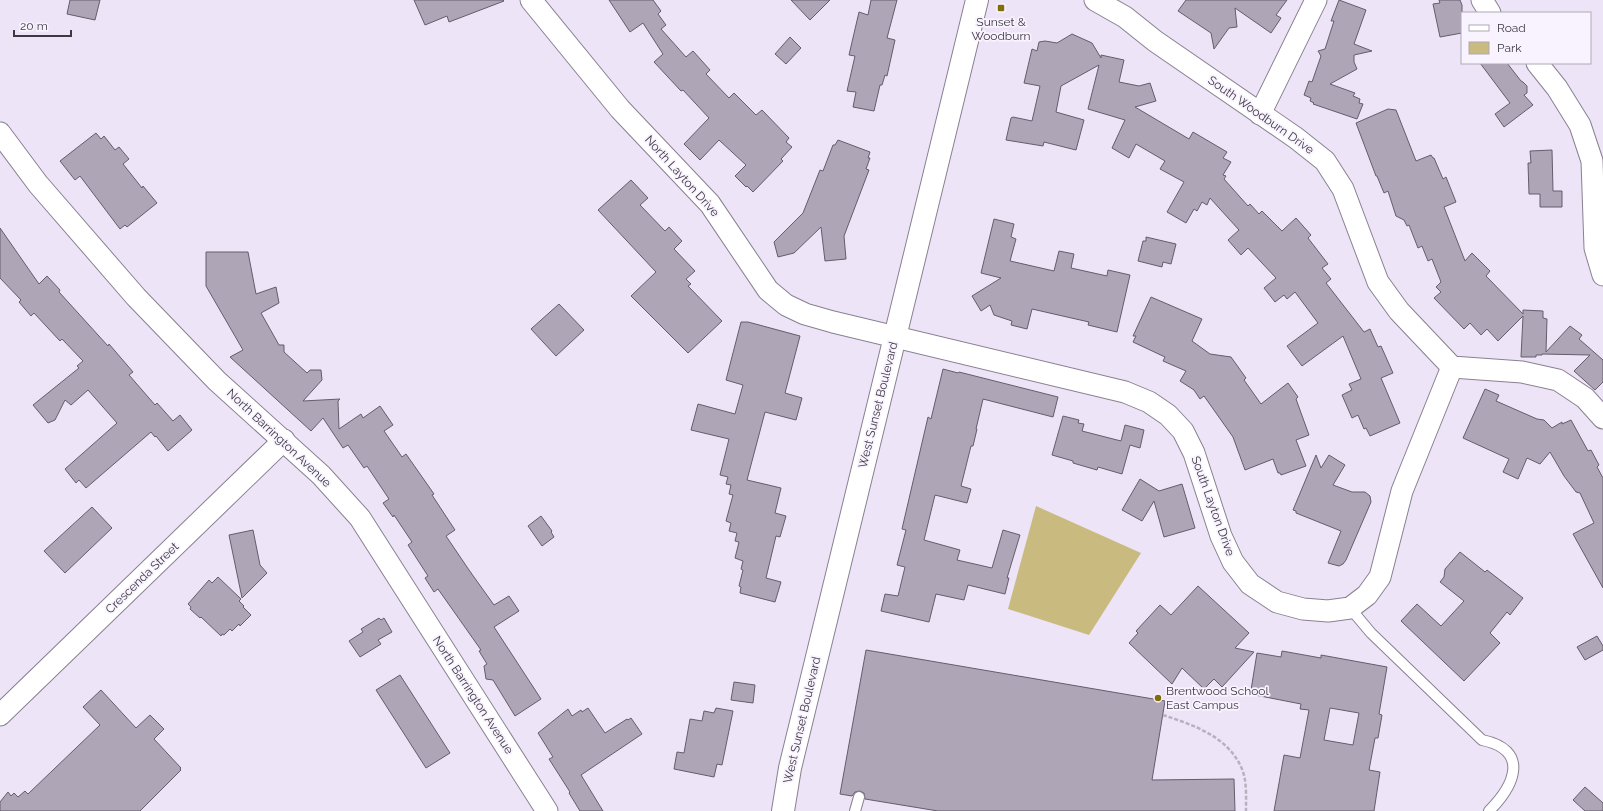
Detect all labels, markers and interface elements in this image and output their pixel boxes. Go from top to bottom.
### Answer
marker: Sunset & Woodburn [996,3,1006,13]
scale bar [14,12,71,38]
legend [1461,12,1591,64]
place label: Sunset & Woodburn [971,15,1031,43]
text: 20 m [20,19,48,33]
text: Road [1497,21,1526,35]
text: Park [1497,41,1522,55]
street label: South Woodburn Drive [1205,73,1317,157]
street label: North Layton Drive [642,133,722,219]
street label: West Sunset Boulevard [856,340,900,470]
street label: North Barrington Avenue [224,386,334,490]
street label: South Layton Drive [1188,454,1238,558]
street label: Crescenda Street [103,540,181,616]
street label: North Barrington Avenue [430,634,516,756]
street label: West Sunset Boulevard [781,655,823,785]
place label: Brentwood School East Campus [1166,684,1269,712]
marker: Brentwood School East Campus [1153,693,1163,703]

